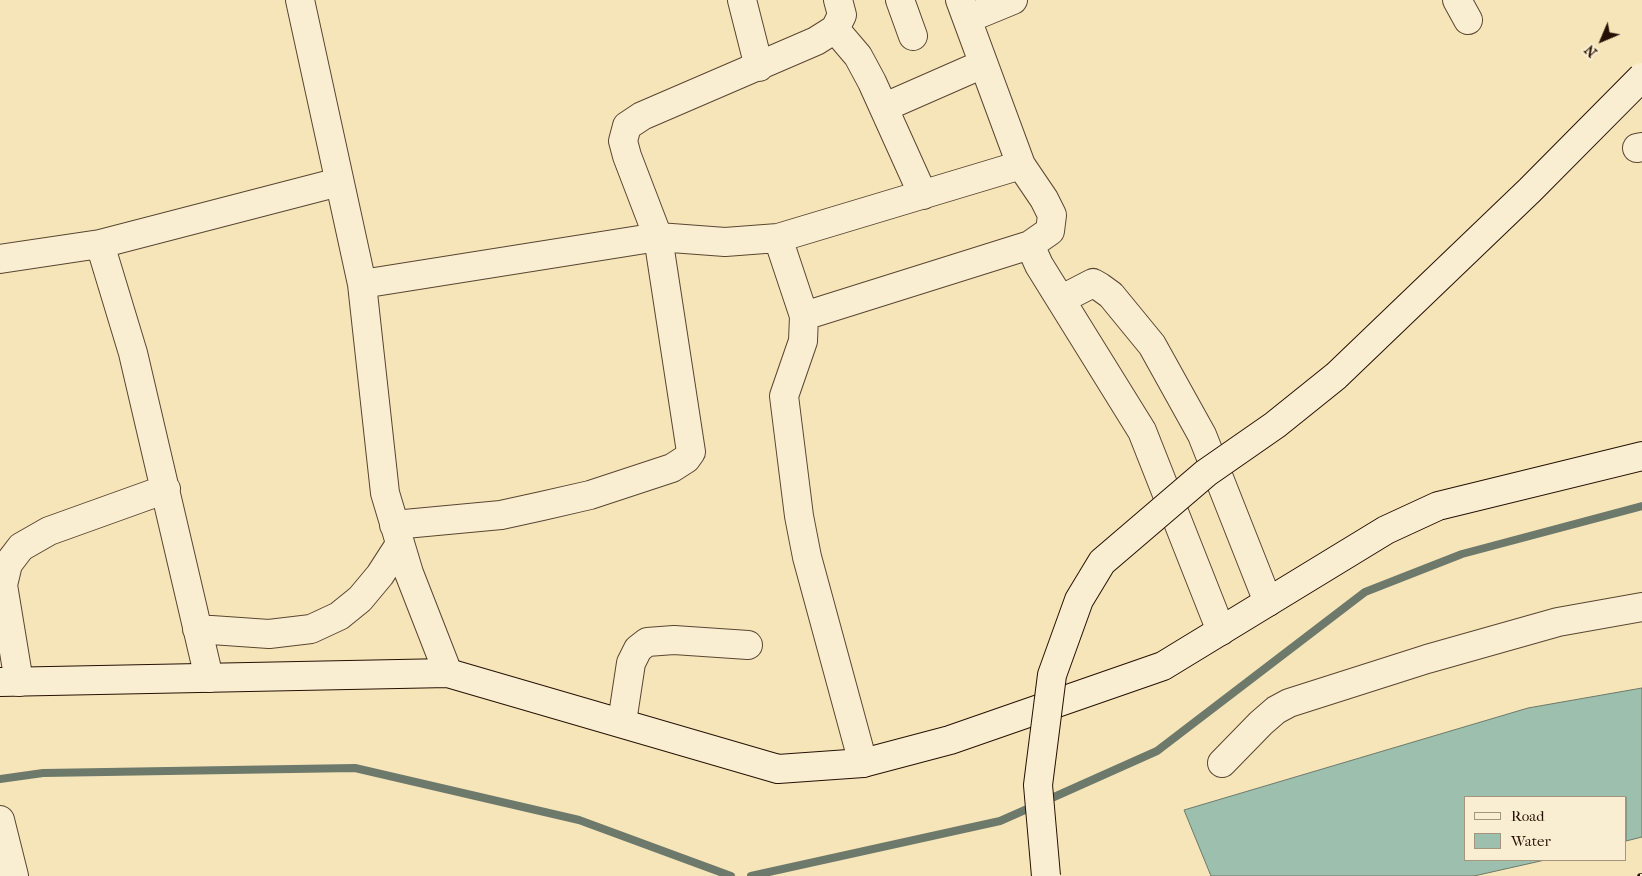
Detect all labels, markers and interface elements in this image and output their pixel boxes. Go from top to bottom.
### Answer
north arrow [1577,15,1627,65]
text: N [1581,41,1601,61]
legend [1464,796,1627,861]
text: Road [1511,807,1544,825]
text: Water [1511,832,1551,850]

